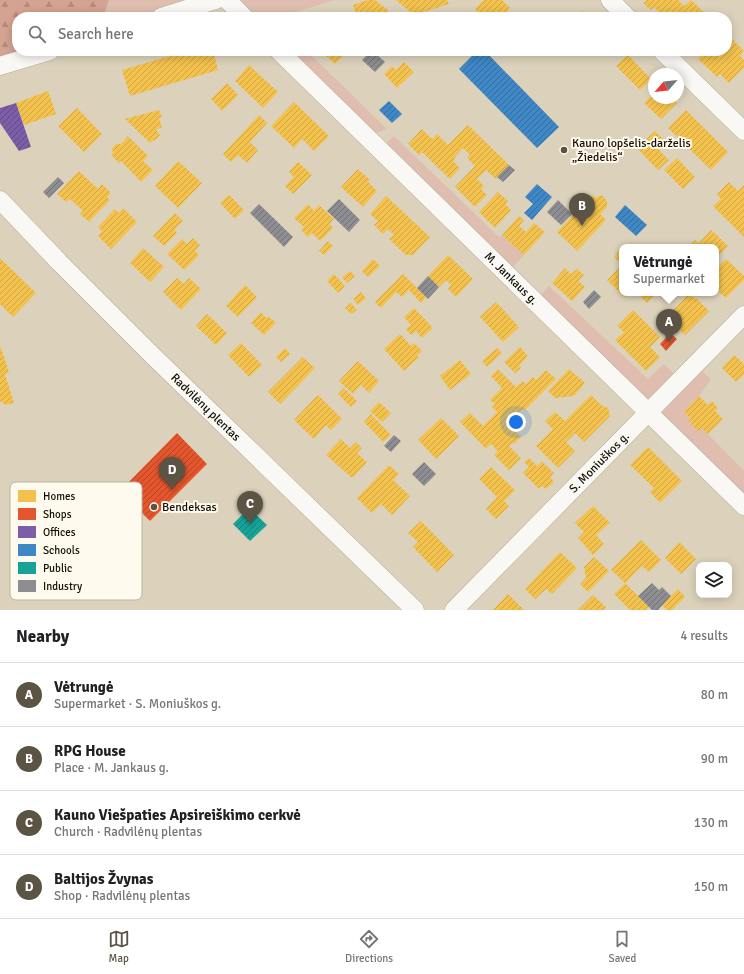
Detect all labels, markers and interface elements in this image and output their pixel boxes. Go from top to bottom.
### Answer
search box [12,12,732,56]
icon: search [26,23,48,45]
text: Search here [58,25,134,43]
north arrow [648,68,684,104]
place label: Kauno lopšelis-darželis „Žiedelis“ [572,136,691,165]
marker: Kauno lopšelis-darželis „Žiedelis“ [559,145,569,155]
pin: B [569,193,595,226]
popup [619,244,719,296]
street label: M. Jankaus g. [481,249,541,308]
text: Vėtrungė [633,253,693,271]
text: Supermarket [633,271,705,287]
pin: A [656,309,682,342]
street label: Radvilėnų plentas [168,370,244,444]
your location [506,412,526,432]
street label: S. Moniuškos g. [566,429,632,496]
pin: D [159,457,185,490]
legend [10,482,142,600]
text: Homes [43,490,75,503]
pin: C [237,491,263,524]
place label: Bendeksas [162,500,217,515]
marker: Bendeksas [149,502,159,512]
text: Shops [43,508,72,521]
text: Offices [43,526,76,539]
text: Schools [43,544,80,557]
text: Public [43,562,72,575]
map controls [696,562,732,598]
button: layers [696,562,732,598]
text: Industry [43,580,83,593]
text: Nearby [16,626,69,647]
text: 4 results [680,628,728,644]
text: Vėtrungė [54,678,113,696]
text: A [25,687,33,703]
text: 80 m [701,687,728,703]
text: Supermarket · S. Moniuškos g. [54,696,221,712]
text: RPG House [54,742,126,760]
text: B [25,751,33,767]
text: 90 m [701,751,728,767]
text: Place · M. Jankaus g. [54,760,169,776]
text: Kauno Viešpaties Apsireiškimo cerkvė [54,806,301,824]
text: C [25,815,33,831]
text: 130 m [694,815,728,831]
text: Church · Radvilėnų plentas [54,824,202,840]
text: Baltijos Žvynas [54,870,153,888]
text: D [25,879,33,895]
text: 150 m [694,879,728,895]
text: Shop · Radvilėnų plentas [54,888,190,904]
tab: Map [108,928,130,965]
tab: Directions [345,928,393,965]
tab: Saved [609,928,636,965]

